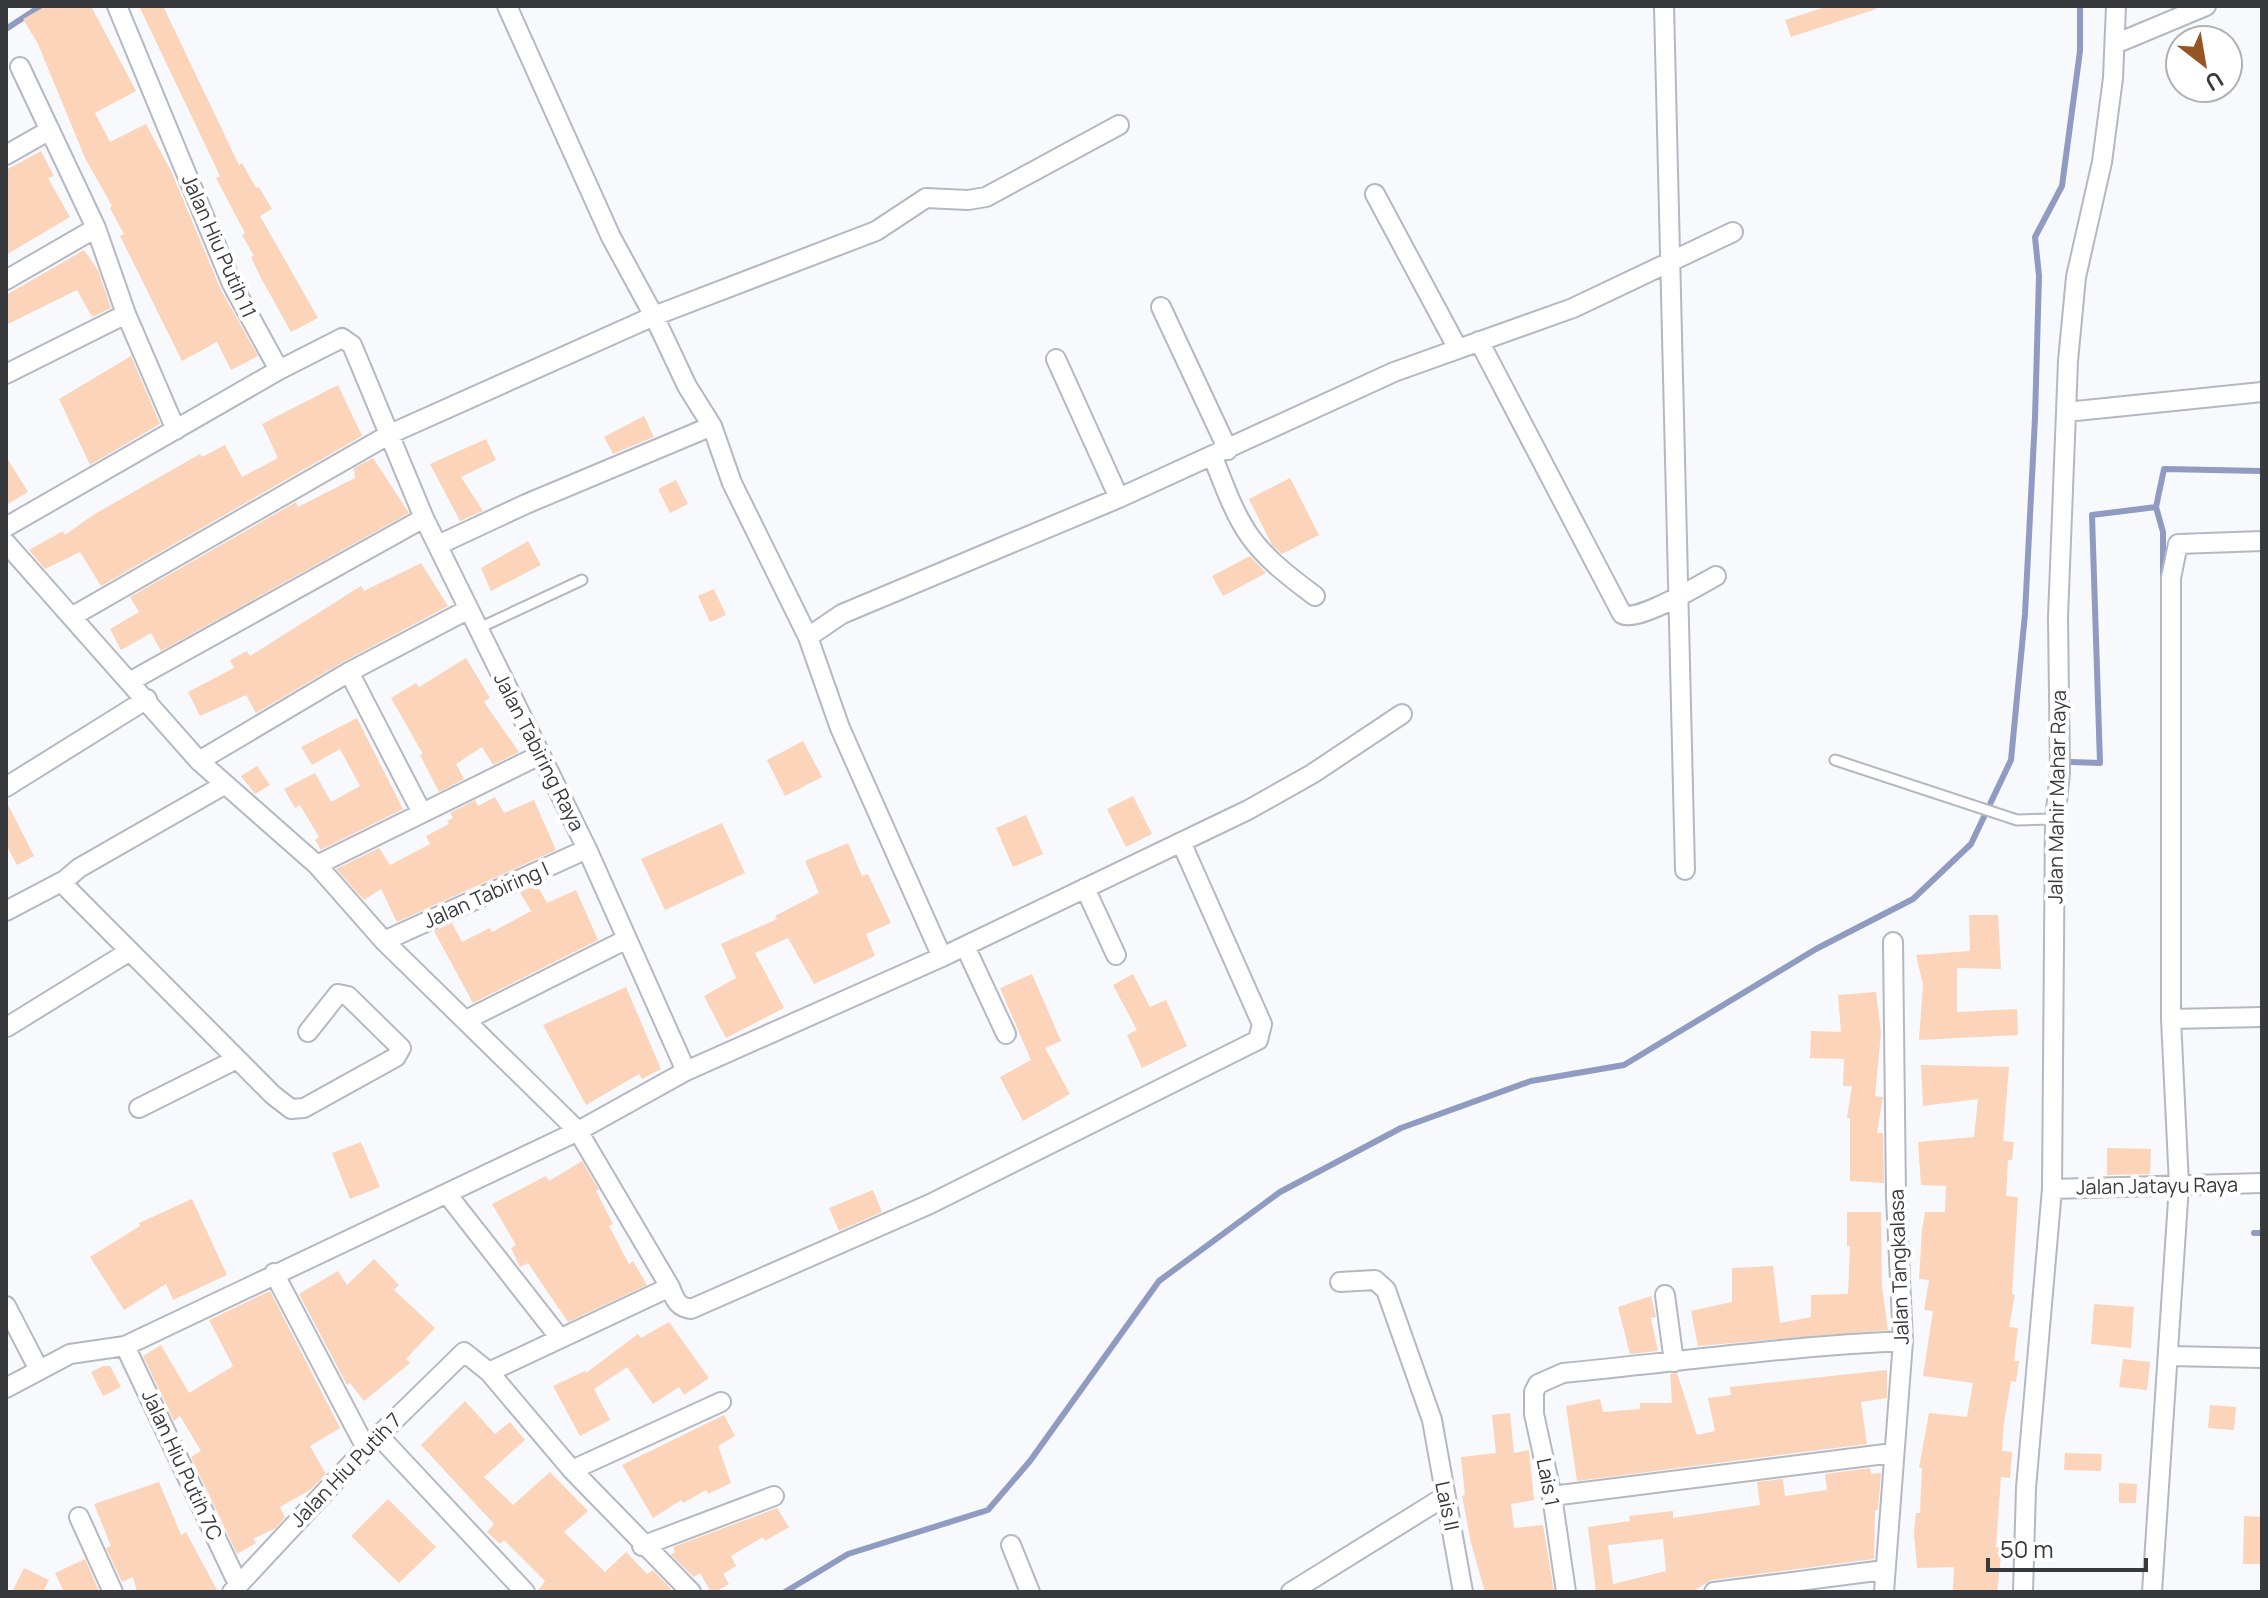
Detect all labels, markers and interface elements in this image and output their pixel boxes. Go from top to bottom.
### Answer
north arrow [2164,24,2244,104]
text: U [2200,64,2229,98]
street label: Jalan Hiu Putih 11 [176,170,263,322]
street label: Jalan Tabiring Raya [488,668,591,835]
street label: Jalan Mahir Mahar Raya [2041,690,2072,904]
street label: Jalan Tabiring I [419,855,553,934]
street label: Jalan Jatayu Raya [2076,1171,2238,1200]
street label: Jalan Tangkalasa [1882,1189,1915,1345]
street label: Jalan Hiu Putih 7C [136,1385,229,1544]
street label: Jalan Hiu Putih 7 [284,1407,407,1533]
street label: Lais 1 [1531,1456,1566,1508]
street label: Lais II [1429,1479,1466,1533]
scale bar [1988,1522,2146,1572]
text: 50 m [2000,1532,2054,1565]

